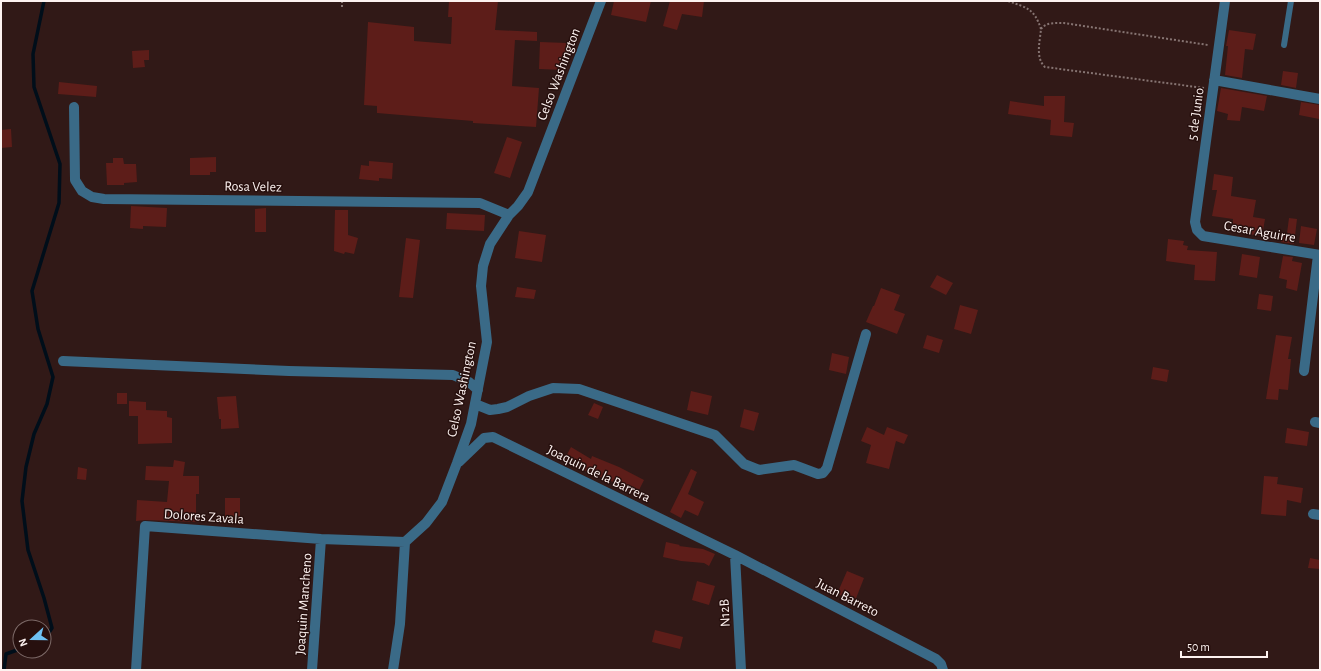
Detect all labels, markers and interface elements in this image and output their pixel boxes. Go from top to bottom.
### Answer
street label: Celso Washington [535,26,583,122]
street label: 5 de Junio [1185,87,1207,141]
street label: Rosa Velez [224,179,282,195]
street label: Cesar Aguirre [1223,219,1297,245]
street label: Celso Washington [445,340,479,438]
street label: Joaquin de la Barrera [545,443,653,505]
street label: Dolores Zavala [163,507,245,527]
street label: Joaquin Mancheno [293,552,315,656]
street label: Juan Barreto [814,576,881,620]
street label: N12B [717,598,733,627]
north arrow [12,619,52,659]
scale bar [1181,633,1267,659]
text: N [17,637,30,648]
text: 50 m [1187,641,1210,653]

